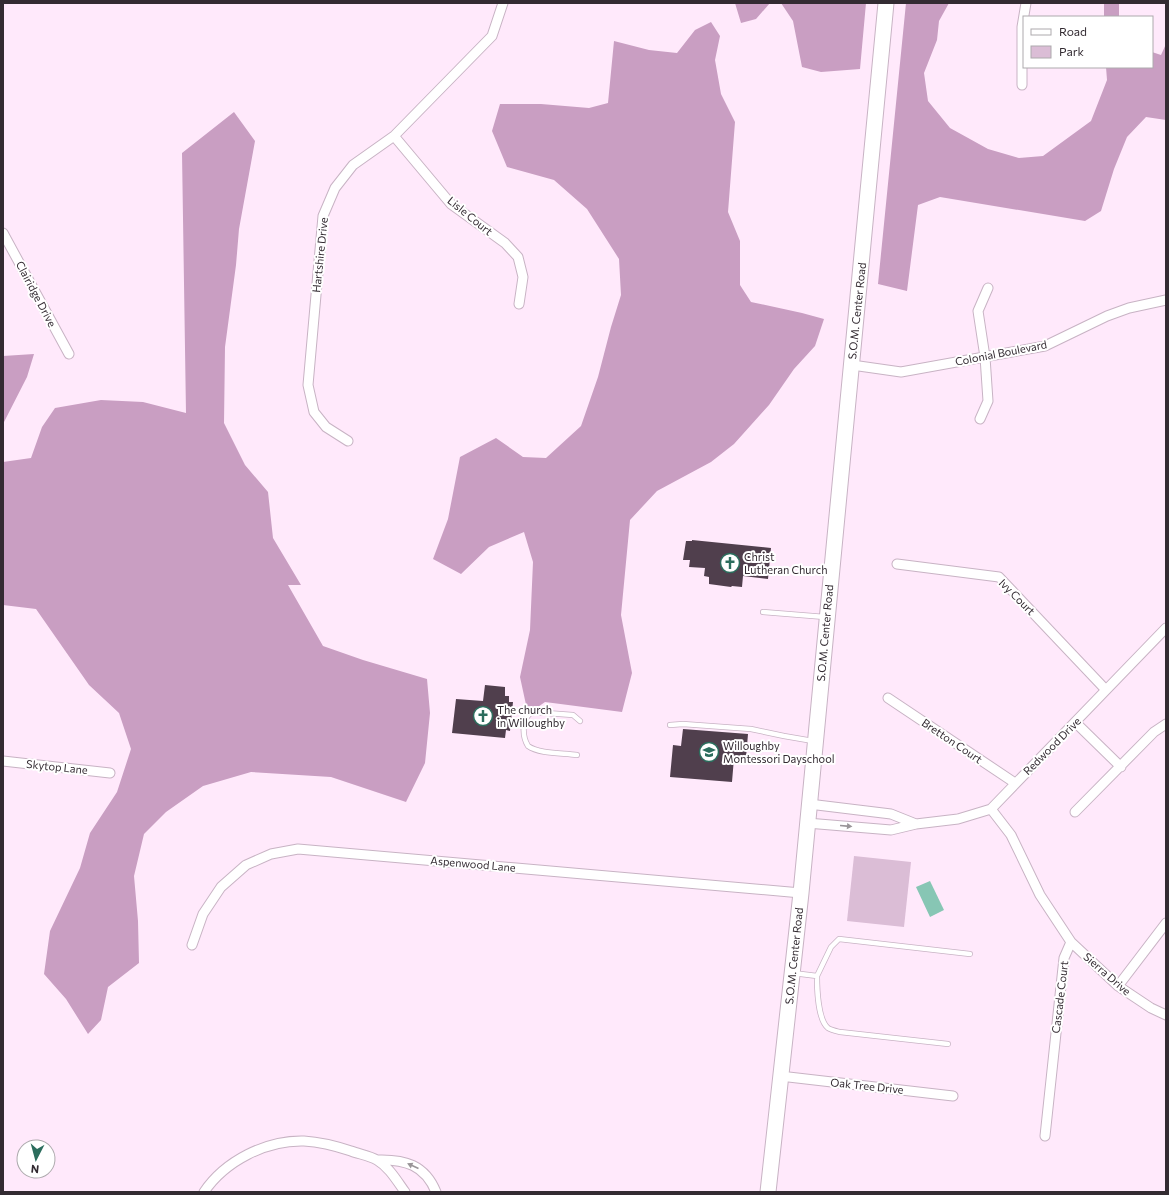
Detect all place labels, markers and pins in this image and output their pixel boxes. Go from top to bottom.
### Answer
place label: Christ Lutheran Church [744,550,827,576]
church icon: Christ Lutheran Church [719,552,741,574]
place label: The church in Willoughby [497,703,565,729]
church icon: The church in Willoughby [472,705,494,727]
place label: Willoughby Montessori Dayschool [723,739,835,765]
school or university icon: Willoughby Montessori Dayschool [698,741,720,763]

